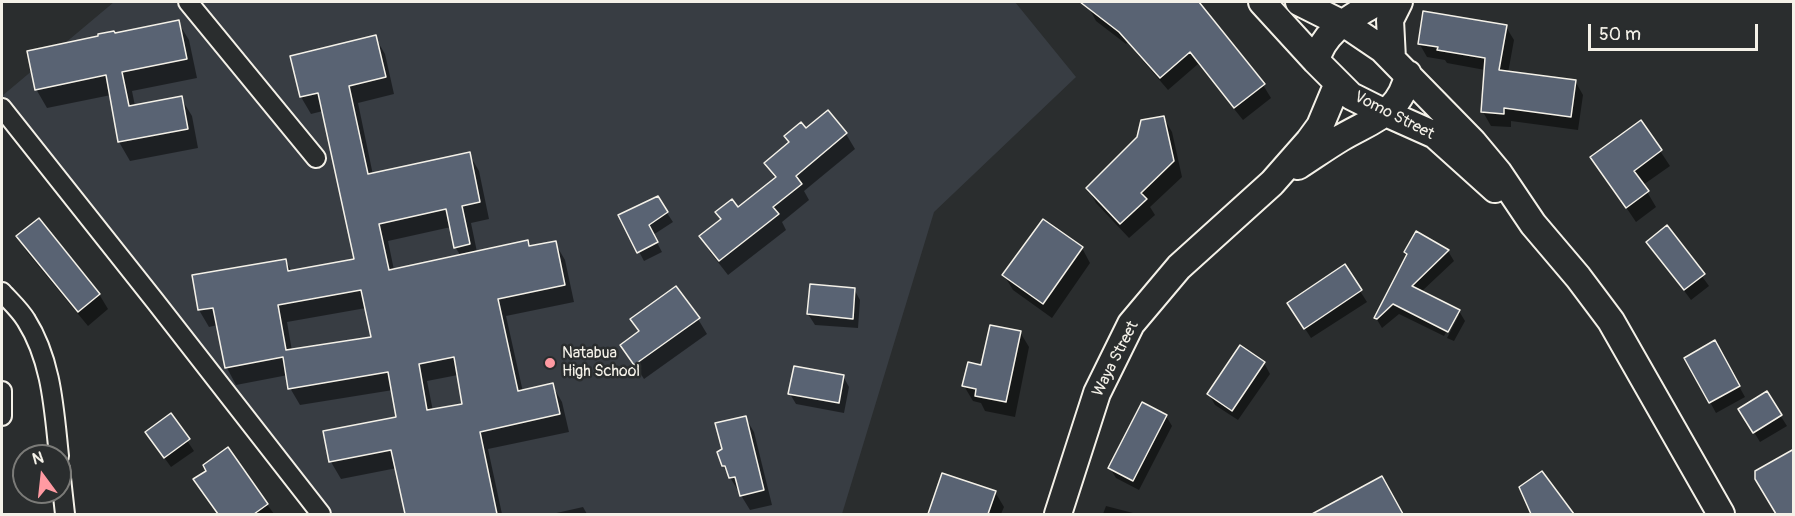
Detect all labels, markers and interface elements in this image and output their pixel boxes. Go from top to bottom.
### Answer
scale bar [1591,12,1760,50]
text: 50 m [1599,23,1641,46]
street label: Vomo Street [1351,88,1437,144]
street label: Waya Street [1089,318,1143,400]
place label: Natabua High School [562,344,640,382]
marker: Natabua High School [543,356,557,370]
north arrow [12,444,72,504]
text: N [30,447,46,470]

